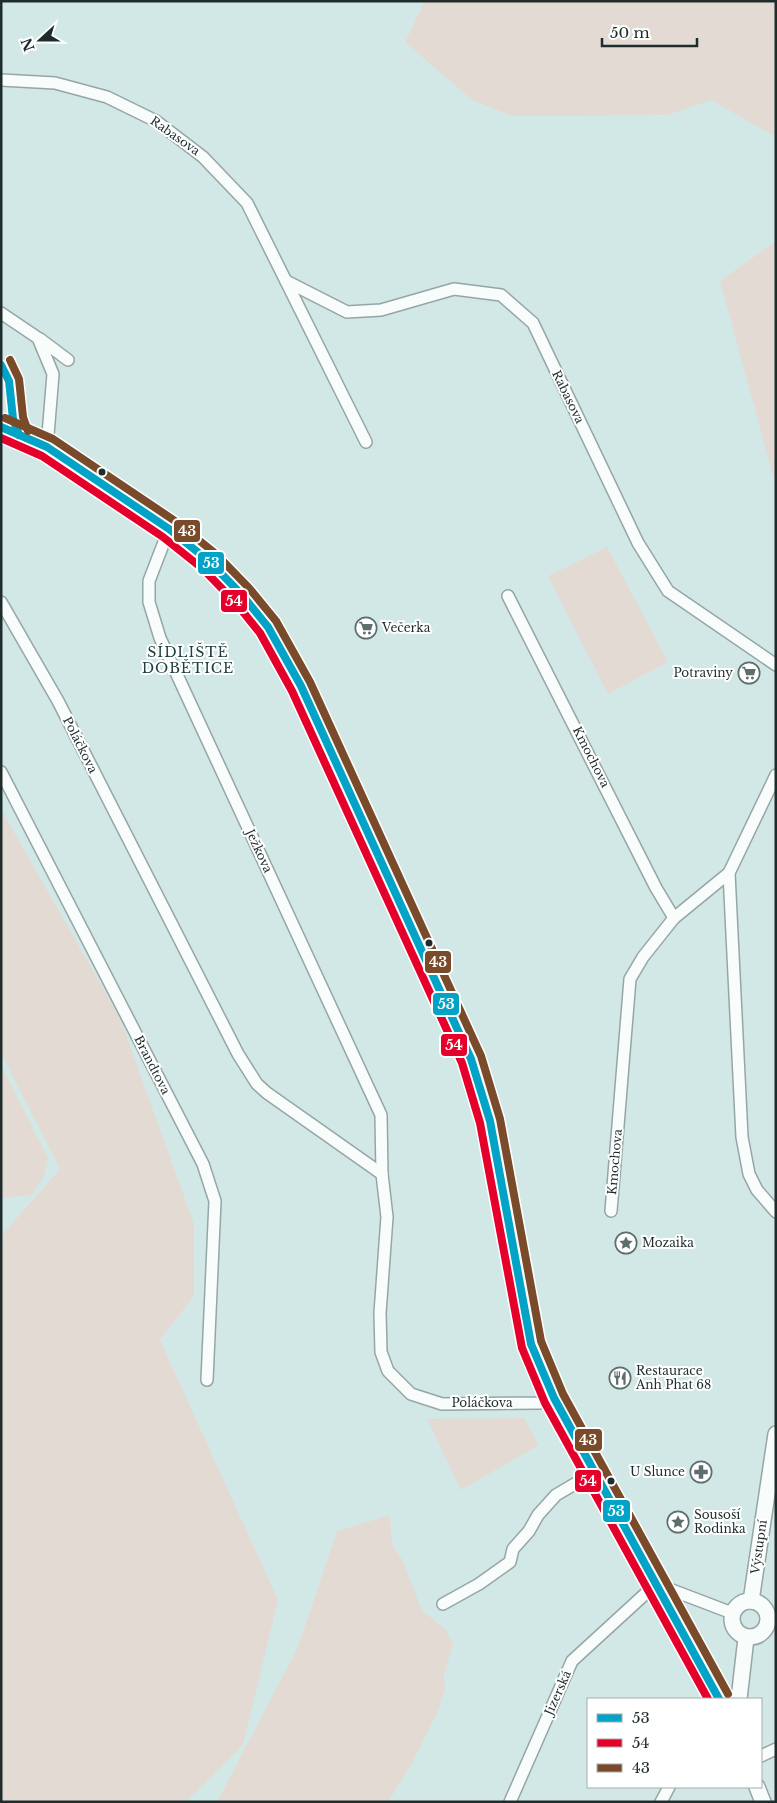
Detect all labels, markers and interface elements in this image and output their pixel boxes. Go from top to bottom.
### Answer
north arrow [15,15,65,65]
scale bar [602,15,697,47]
text: 50 m [610,23,650,42]
text: N [17,35,39,54]
street label: Rabasova [147,113,203,158]
street label: Rabasova [549,368,588,426]
unlabelled marker [97,467,107,477]
line badge: 43 [173,519,201,543]
text: 43 [178,522,196,540]
line badge: 53 [197,551,225,575]
text: 53 [202,554,220,572]
line badge: 54 [220,589,248,613]
text: 54 [225,592,243,610]
supermarket icon: Večerka [354,616,378,640]
place label: Večerka [381,620,431,635]
district label: SÍDLIŠTĚ DOBĚTICE [142,642,234,677]
supermarket icon: Potraviny [737,661,761,685]
place label: Potraviny [673,665,733,680]
street label: Poláčkova [60,714,101,776]
street label: Kmochova [570,724,613,790]
street label: Ježkova [242,825,276,875]
unlabelled marker [424,938,434,948]
line badge: 43 [424,950,452,974]
text: 43 [429,953,447,971]
line badge: 53 [432,992,460,1016]
text: 53 [437,995,455,1013]
street label: Brandtova [131,1033,174,1097]
line badge: 54 [440,1033,468,1057]
text: 54 [445,1036,463,1054]
street label: Kmochova [604,1128,625,1196]
place icon: Mozaika [614,1231,638,1255]
place label: Mozaika [642,1235,694,1250]
place label: Restaurace Anh Phat 68 [635,1363,711,1392]
restaurant icon: Restaurace Anh Phat 68 [608,1366,632,1390]
street label: Poláčkova [451,1395,513,1410]
line badge: 43 [574,1428,603,1452]
text: 43 [579,1431,597,1449]
pharmacy icon: U Slunce [689,1460,713,1484]
place label: U Slunce [630,1464,685,1479]
line badge: 54 [574,1469,602,1493]
text: 54 [579,1472,597,1490]
unlabelled marker [606,1476,616,1486]
line badge: 53 [602,1499,631,1523]
text: 53 [607,1502,625,1520]
place label: Sousoší Rodinka [694,1507,746,1536]
place icon: Sousoší Rodinka [666,1510,690,1534]
street label: Výstupní [747,1518,770,1576]
street label: Jizerská [540,1668,574,1719]
legend [587,1698,762,1788]
text: 53 [632,1708,650,1727]
text: 54 [632,1733,649,1752]
text: 43 [632,1758,650,1777]

